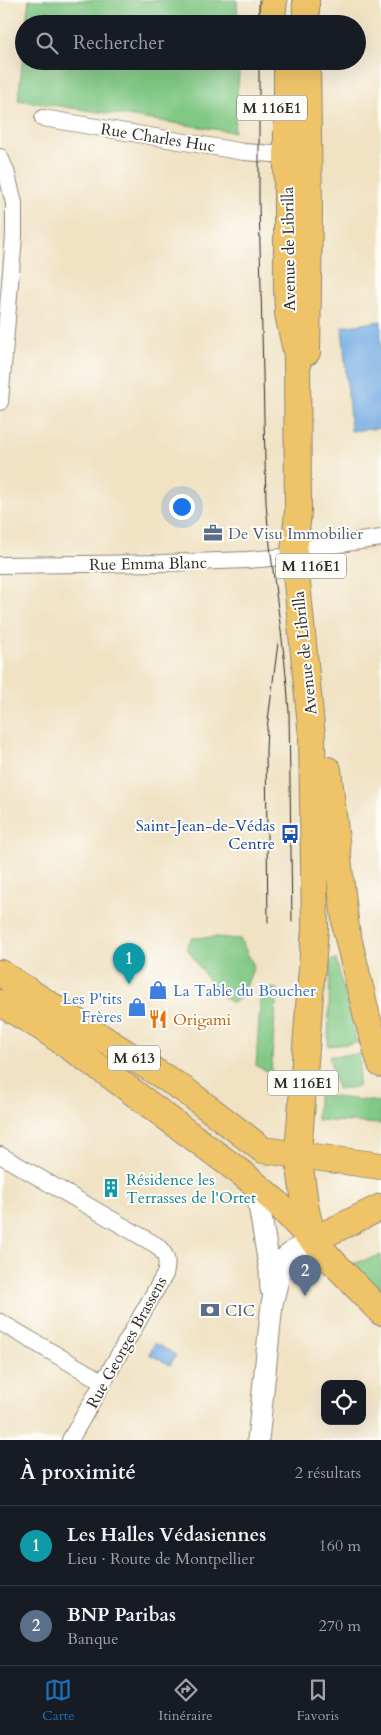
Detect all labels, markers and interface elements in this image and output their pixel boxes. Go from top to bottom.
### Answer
search box [15,15,366,70]
icon: search [33,29,61,57]
text: Rechercher [73,30,164,56]
road number: M 116E1 [237,96,307,120]
street label: Rue Charles Huc [99,118,217,158]
street label: Avenue de Librilla [277,187,301,311]
your location [169,494,195,520]
office icon: De Visu Immobilier [202,522,224,544]
place label: De Visu Immobilier [228,523,363,545]
street label: Rue Emma Blanc [89,552,207,576]
road number: M 116E1 [276,554,346,578]
street label: Avenue de Librilla [288,590,322,716]
place label: Saint-Jean-de-Védas Centre [136,815,275,855]
bus stop icon: Saint-Jean-de-Védas Centre [279,823,301,845]
pin: 1 [113,943,145,984]
shop icon: La Table du Boucher [147,979,169,1001]
place label: La Table du Boucher [173,980,316,1002]
place label: Les P'tits Frères [62,988,122,1028]
shop icon: Les P'tits Frères [126,996,148,1018]
restaurant icon: Origami [147,1008,169,1030]
place label: Origami [173,1009,232,1031]
road number: M 613 [108,1046,160,1070]
road number: M 116E1 [268,1070,338,1096]
place label: Résidence les Terrasses de l'Ortet [126,1169,256,1209]
building icon: Résidence les Terrasses de l'Ortet [100,1177,122,1199]
pin: 2 [289,1255,321,1296]
street label: Rue Georges Brassens [81,1273,172,1412]
bank icon: CIC [199,1299,221,1321]
place label: CIC [225,1300,255,1322]
map controls [321,1380,366,1425]
button: locate [321,1380,366,1425]
text: À proximité [20,1458,136,1487]
text: 2 résultats [295,1462,361,1484]
text: Les Halles Védasiennes [67,1522,266,1548]
text: 1 [32,1535,40,1557]
text: 160 m [319,1535,361,1557]
text: Lieu · Route de Montpellier [67,1548,254,1570]
text: BNP Paribas [67,1602,176,1628]
text: 2 [32,1615,40,1637]
text: 270 m [319,1615,361,1637]
text: Banque [67,1628,119,1650]
tab: Carte [42,1676,75,1725]
tab: Itinéraire [159,1676,213,1725]
tab: Favoris [297,1676,339,1725]

